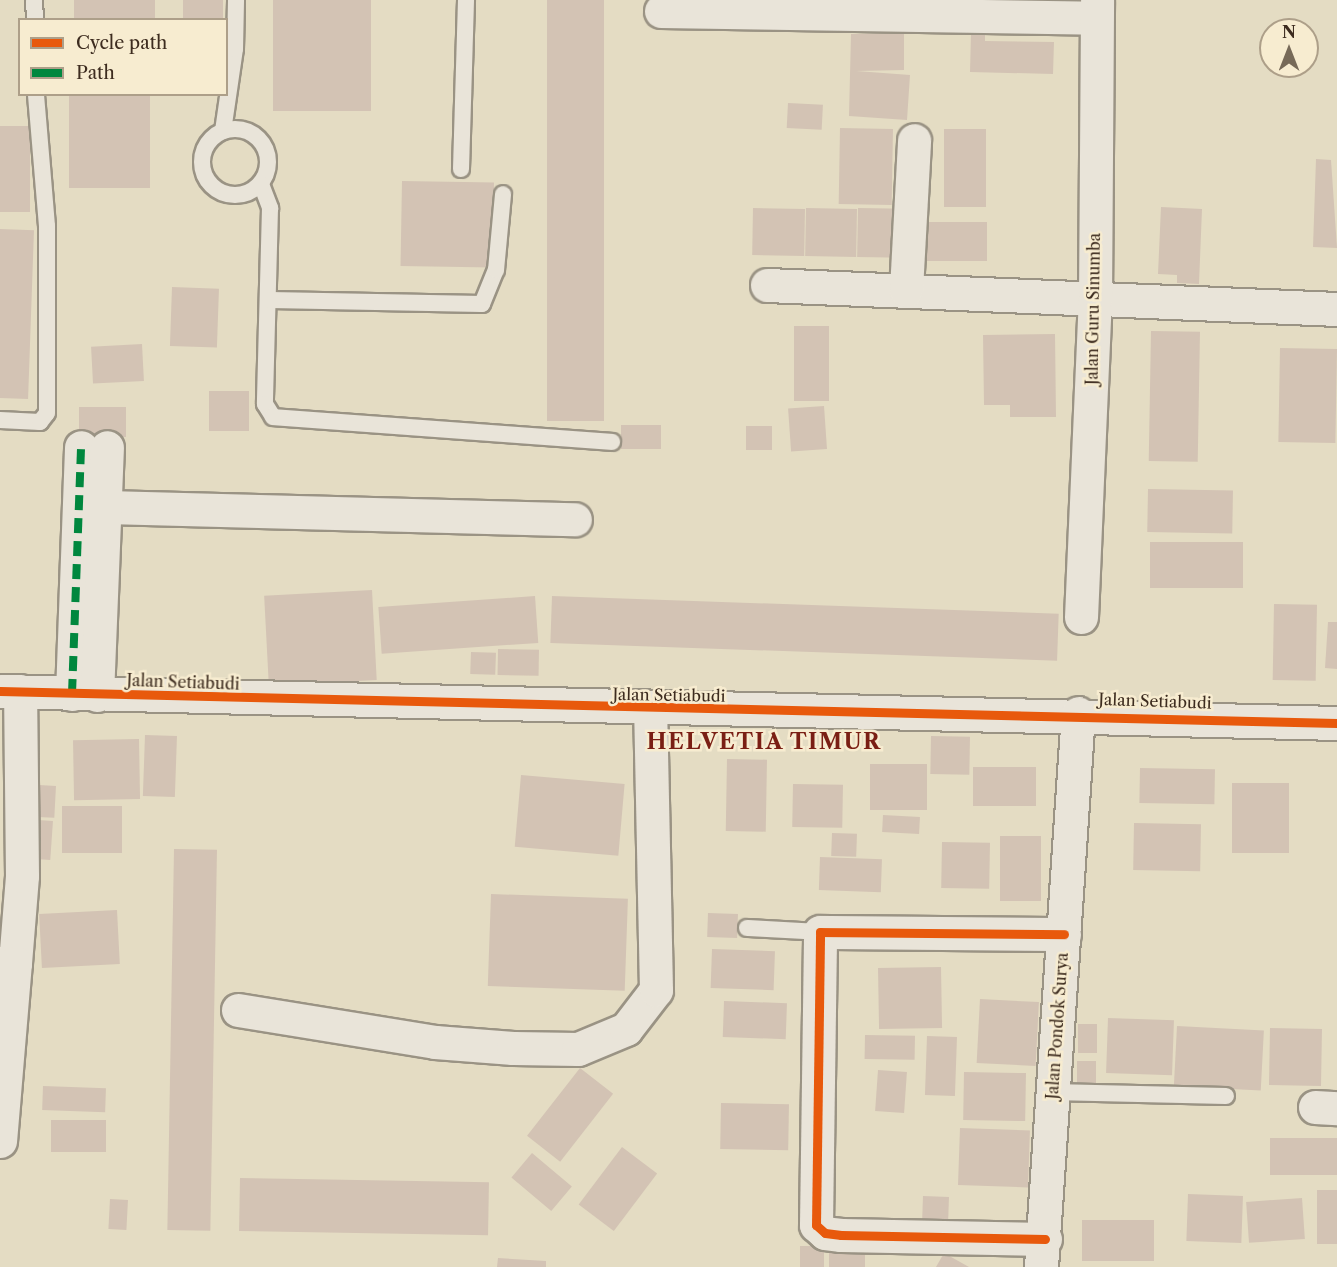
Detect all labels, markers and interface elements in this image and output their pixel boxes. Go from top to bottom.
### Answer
legend [18,18,228,96]
north arrow [1259,18,1319,78]
text: N [1282,22,1296,42]
text: Cycle path [76,32,167,54]
text: Path [76,62,115,84]
street label: Jalan Guru Sinumba [1082,233,1104,385]
street label: Jalan Setiabudi [126,670,240,694]
street label: Jalan Setiabudi [612,684,726,706]
street label: Jalan Setiabudi [1098,689,1212,713]
district label: HELVETIA TIMUR [646,729,882,755]
street label: Jalan Pondok Surya [1042,952,1072,1100]

